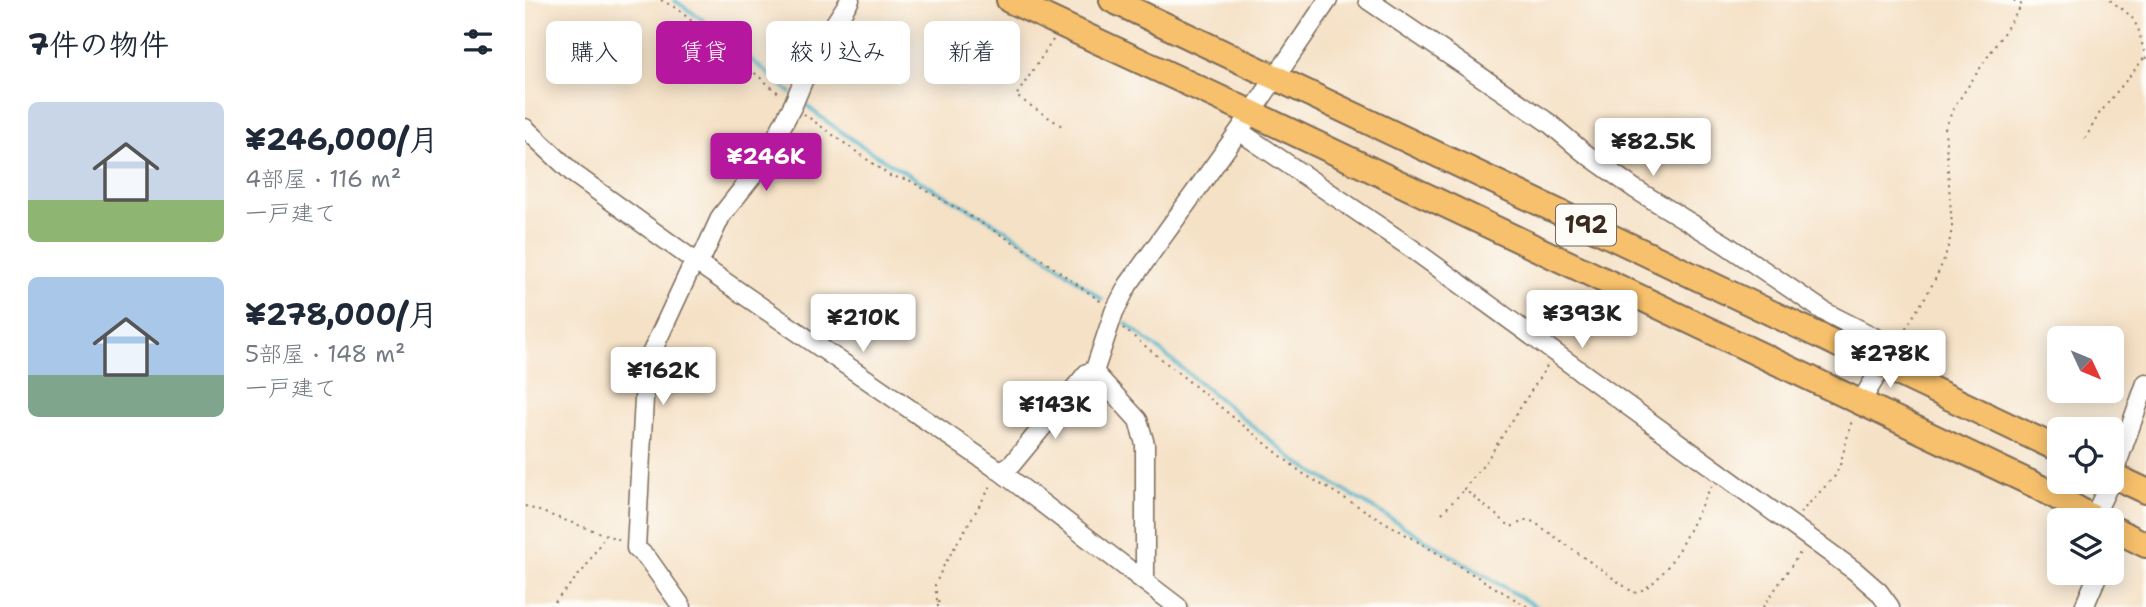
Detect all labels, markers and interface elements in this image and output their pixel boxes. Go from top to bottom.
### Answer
chip: 購入 [546,21,642,84]
chip: 賃貸 [656,21,752,84]
chip: 絞り込み [766,21,910,84]
chip: 新着 [924,21,1020,84]
icon: filters [459,23,497,61]
text: 7件の物件 [28,24,169,65]
pin: ¥82.5K [1596,118,1710,178]
text: ¥246,000/月 [245,119,438,160]
text: ¥82.5K [1611,126,1695,156]
icon: home [84,130,168,214]
pin: ¥246K [717,134,815,193]
text: ¥246K [726,141,806,171]
text: 4部屋 · 116 m² [245,164,401,194]
text: 一戸建て [245,198,337,228]
road number: 192 [1556,205,1616,246]
pin: ¥393K [1533,290,1631,350]
text: ¥278,000/月 [245,294,438,335]
pin: ¥210K [814,294,912,354]
text: ¥393K [1542,298,1622,328]
text: ¥210K [827,302,899,332]
icon: home [84,305,168,389]
north arrow [2047,326,2125,402]
map controls [2047,326,2124,585]
pin: ¥278K [1841,330,1939,390]
text: ¥278K [1851,338,1929,368]
text: 5部屋 · 148 m² [245,339,406,369]
pin: ¥162K [614,348,712,407]
text: ¥162K [627,355,699,385]
text: 一戸建て [245,373,337,403]
pin: ¥143K [1006,382,1104,441]
text: ¥143K [1019,389,1091,419]
button: locate [2047,417,2124,494]
button: layers [2047,508,2124,585]

